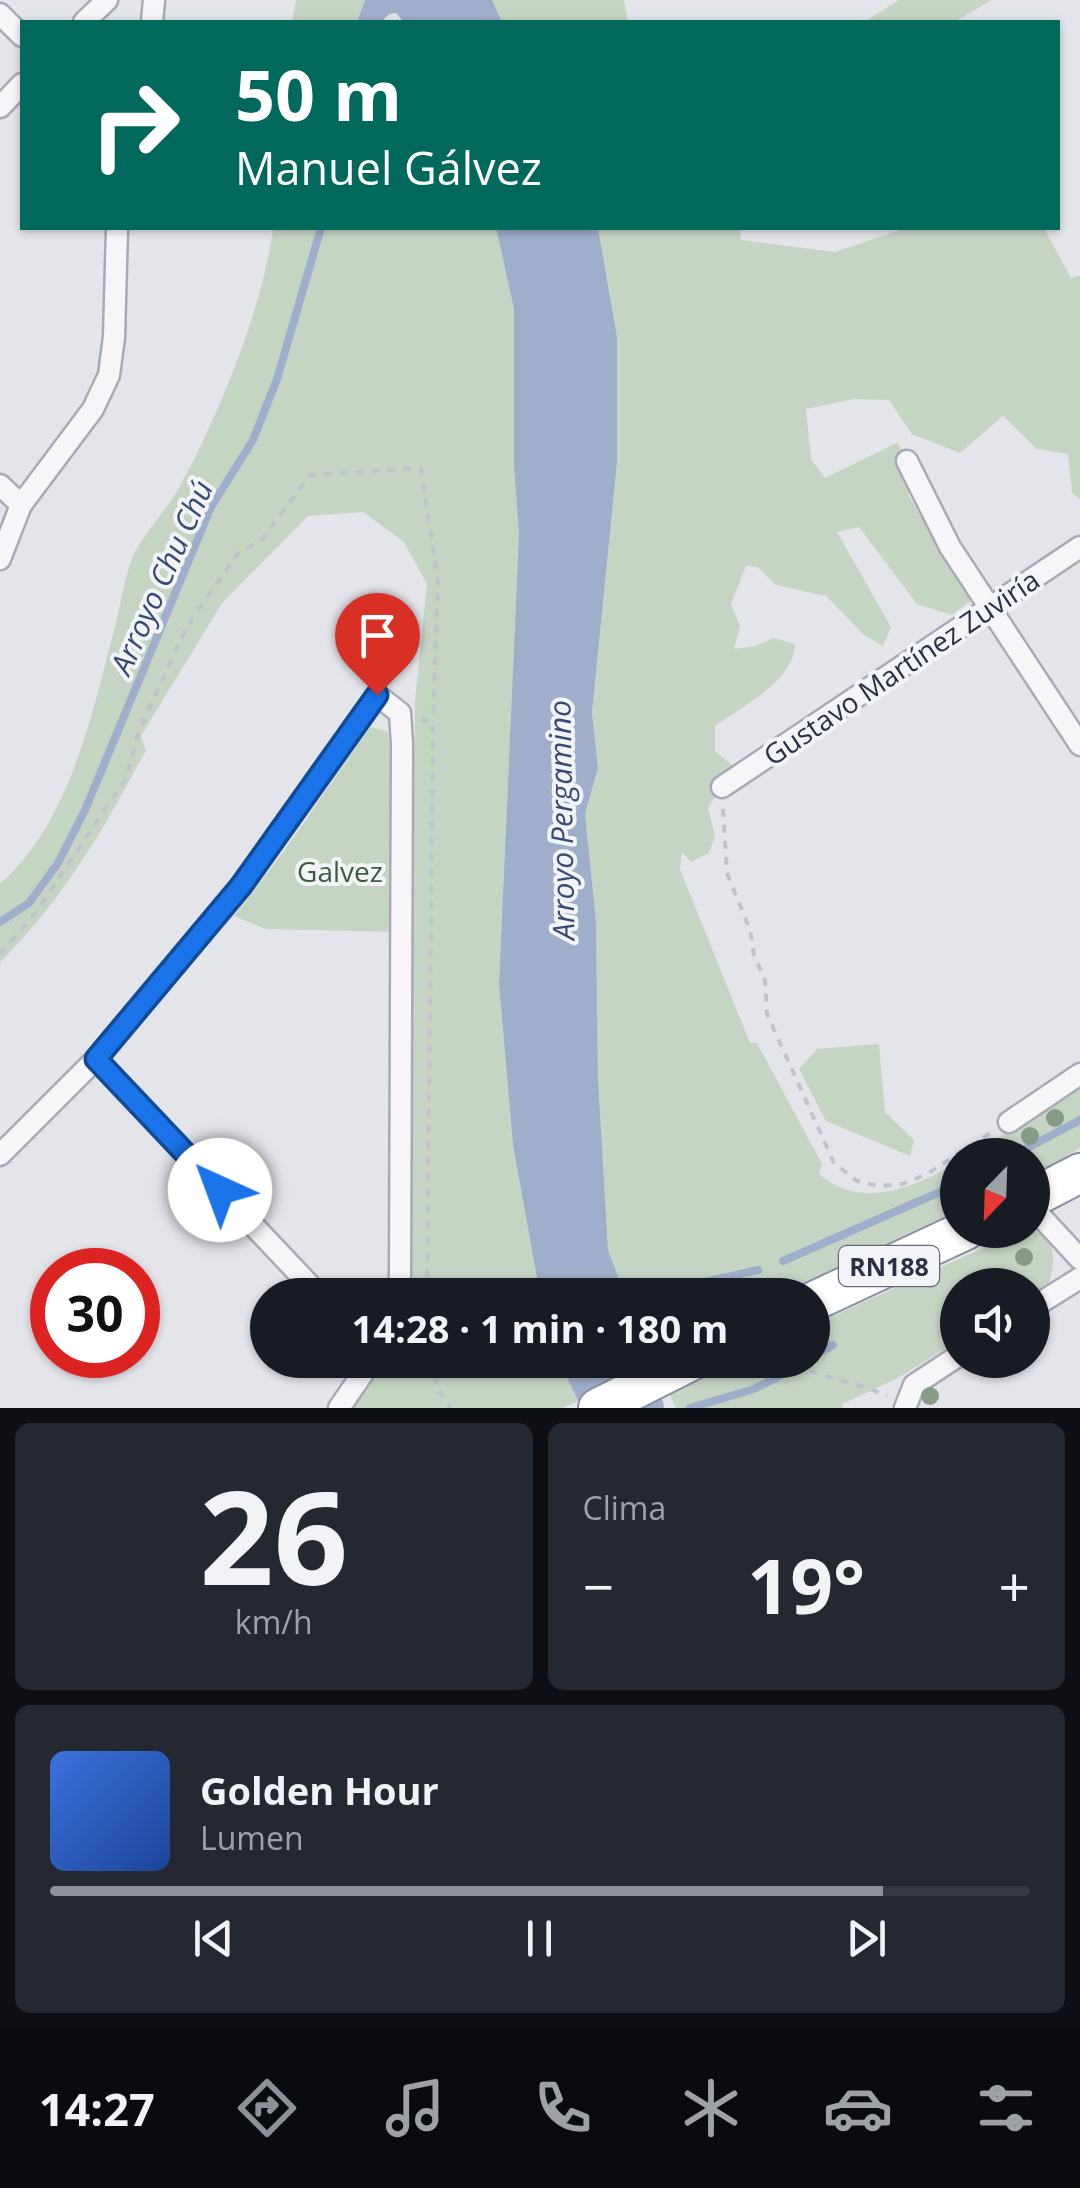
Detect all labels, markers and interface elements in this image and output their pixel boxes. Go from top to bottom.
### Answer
text: 50 m [235,46,402,142]
icon: right [70,60,200,190]
text: Manuel Gálvez [235,137,542,198]
water label: Arroyo Chu Chú [99,474,222,682]
street label: Gustavo Martínez Zuviría [756,560,1046,774]
pin [335,593,420,696]
icon: arrive [350,608,405,663]
water label: Arroyo Pergamino [538,700,584,942]
park label: Galvez [297,852,383,890]
position arrow [168,1138,272,1242]
north arrow [940,1138,1050,1248]
map controls [940,1138,1050,1378]
road number: RN188 [839,1246,939,1286]
speed limit sign: 30 [30,1248,160,1378]
button: sound [940,1268,1050,1378]
text: 14:28 · 1 min · 180 m [352,1302,728,1354]
text: 26 [199,1446,348,1623]
text: Clima [583,1486,666,1529]
text: 19° [747,1534,865,1636]
text: − [583,1548,614,1623]
text: + [999,1548,1030,1623]
text: km/h [235,1600,313,1643]
text: Golden Hour [200,1764,439,1816]
text: Lumen [200,1816,304,1859]
icon: previous [186,1911,241,1966]
icon: pause [512,1911,567,1966]
icon: next [839,1911,894,1966]
icon: directions [232,2073,302,2143]
icon: music [380,2073,450,2143]
icon: phone [528,2073,598,2143]
icon: climate [676,2073,746,2143]
icon: car [823,2073,893,2143]
icon: filters [971,2073,1041,2143]
text: 14:27 [39,2078,155,2139]

